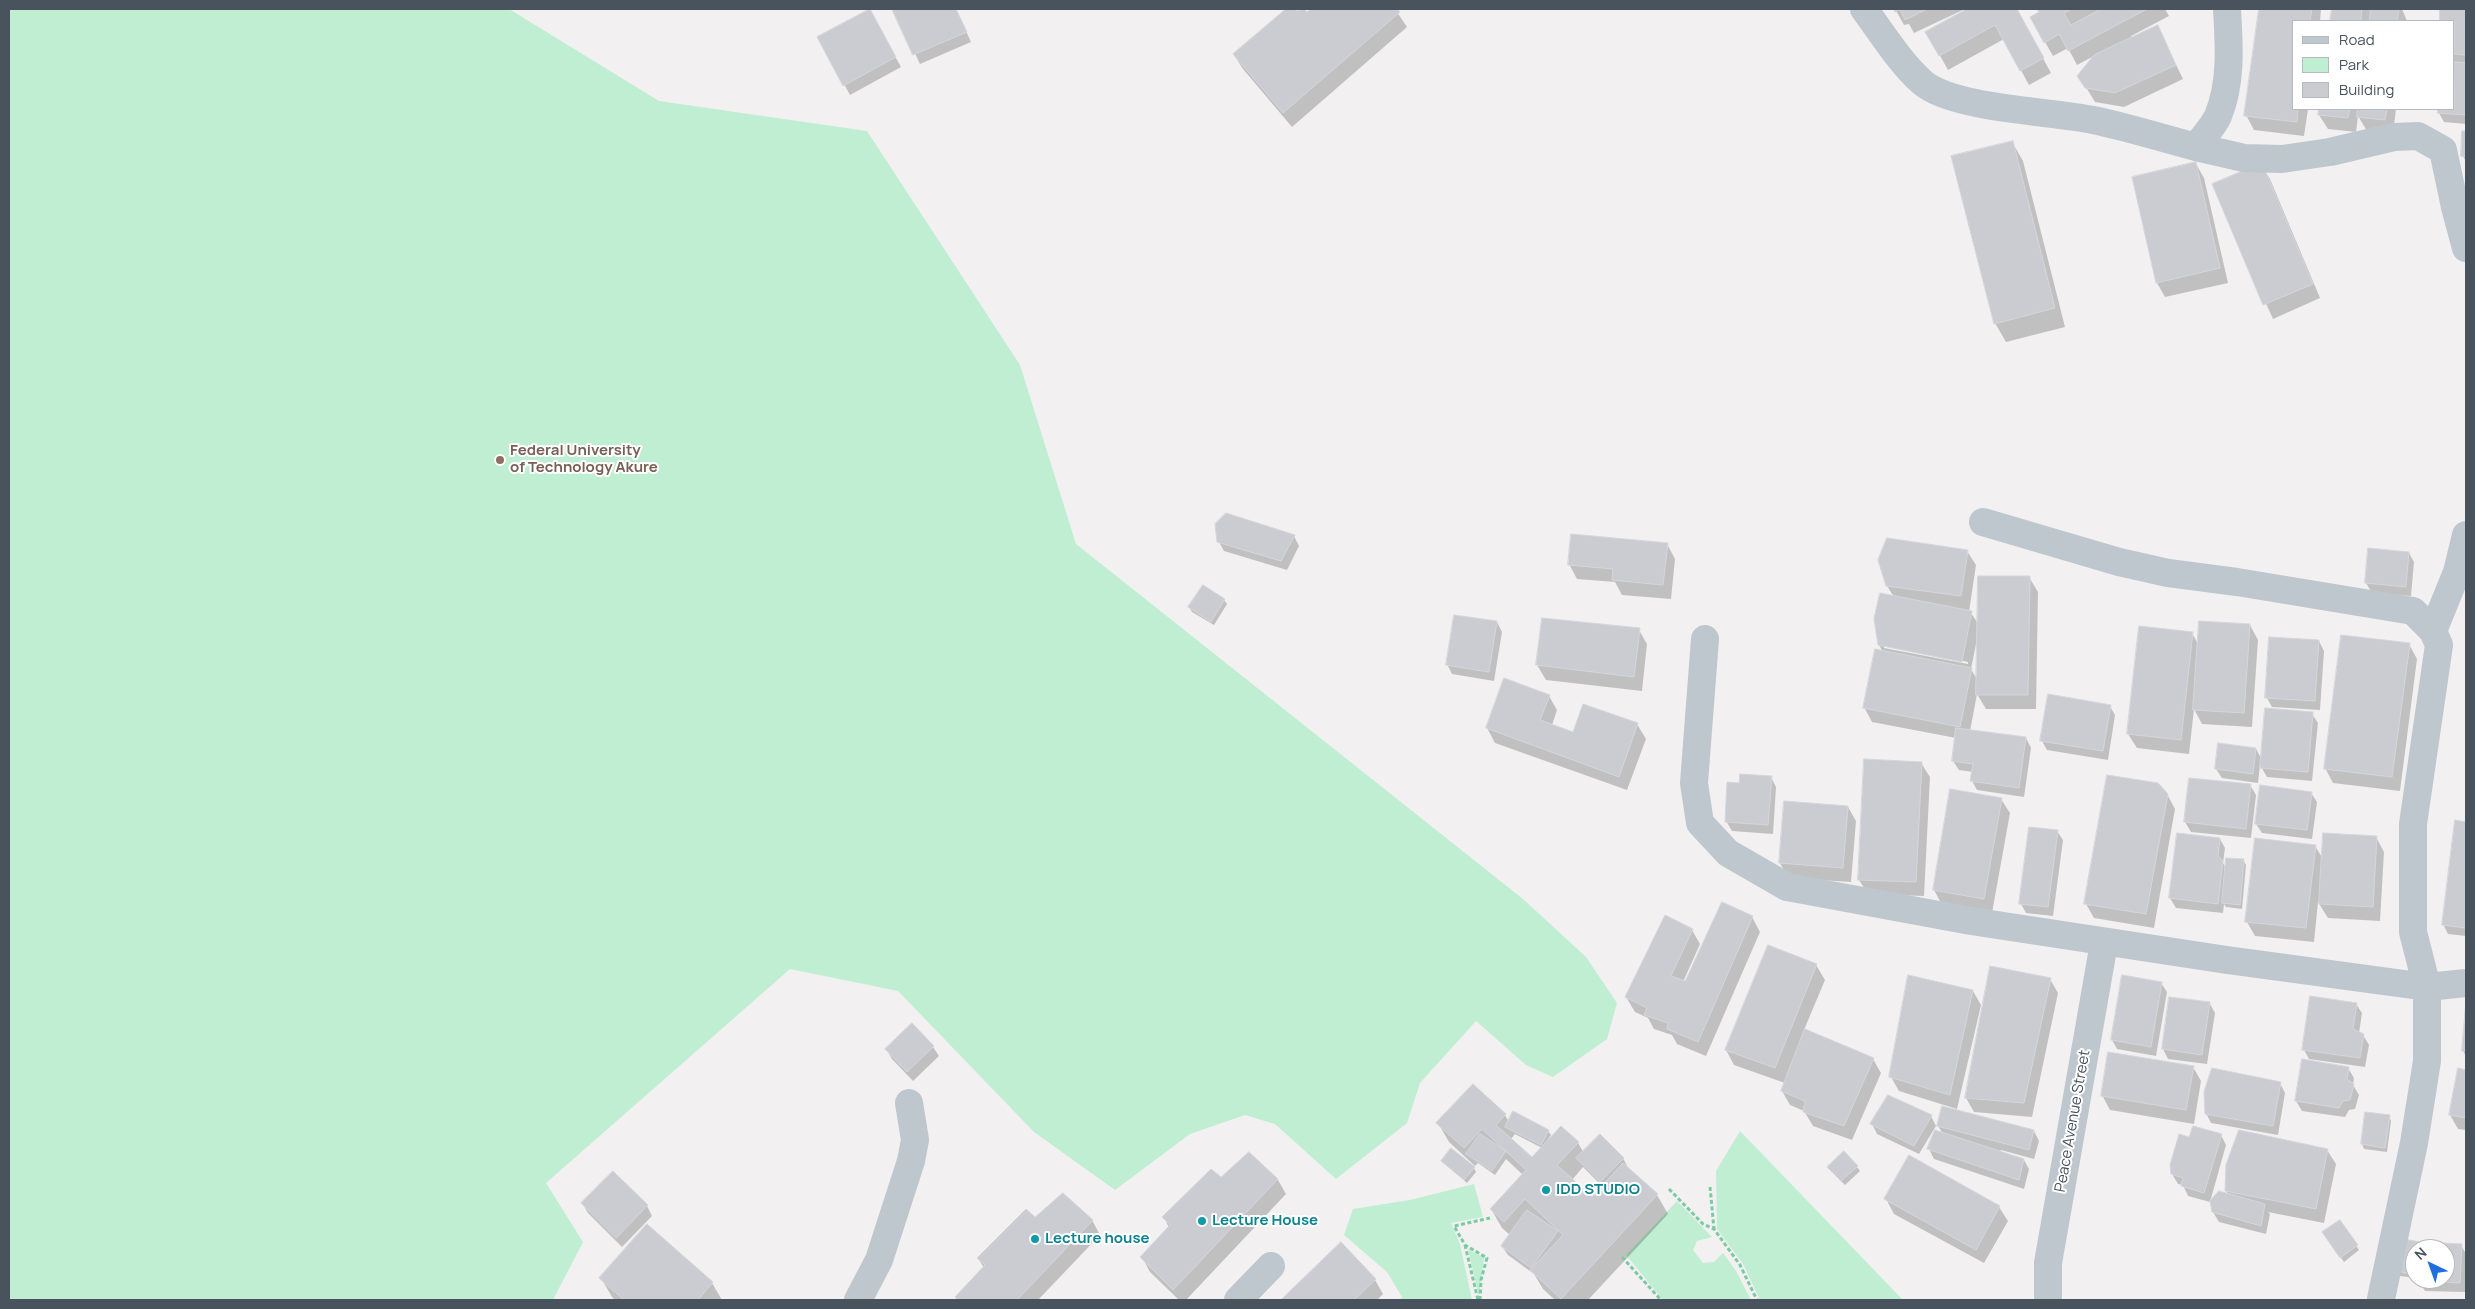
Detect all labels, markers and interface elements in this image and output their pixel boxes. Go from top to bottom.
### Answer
legend [2292,20,2455,110]
text: Road [2339,29,2375,50]
text: Park [2339,54,2369,75]
text: Building [2339,79,2394,100]
place label: Federal University of Technology Akure [510,442,658,477]
marker: Federal University of Technology Akure [494,454,506,466]
street label: Peace Avenue Street [2052,1048,2094,1194]
place label: IDD STUDIO [1556,1181,1640,1199]
marker: IDD STUDIO [1540,1184,1552,1196]
place label: Lecture House [1212,1212,1318,1230]
marker: Lecture House [1196,1215,1208,1227]
place label: Lecture house [1045,1230,1150,1248]
marker: Lecture house [1029,1233,1041,1245]
north arrow [2405,1239,2455,1289]
text: N [2410,1243,2430,1264]

